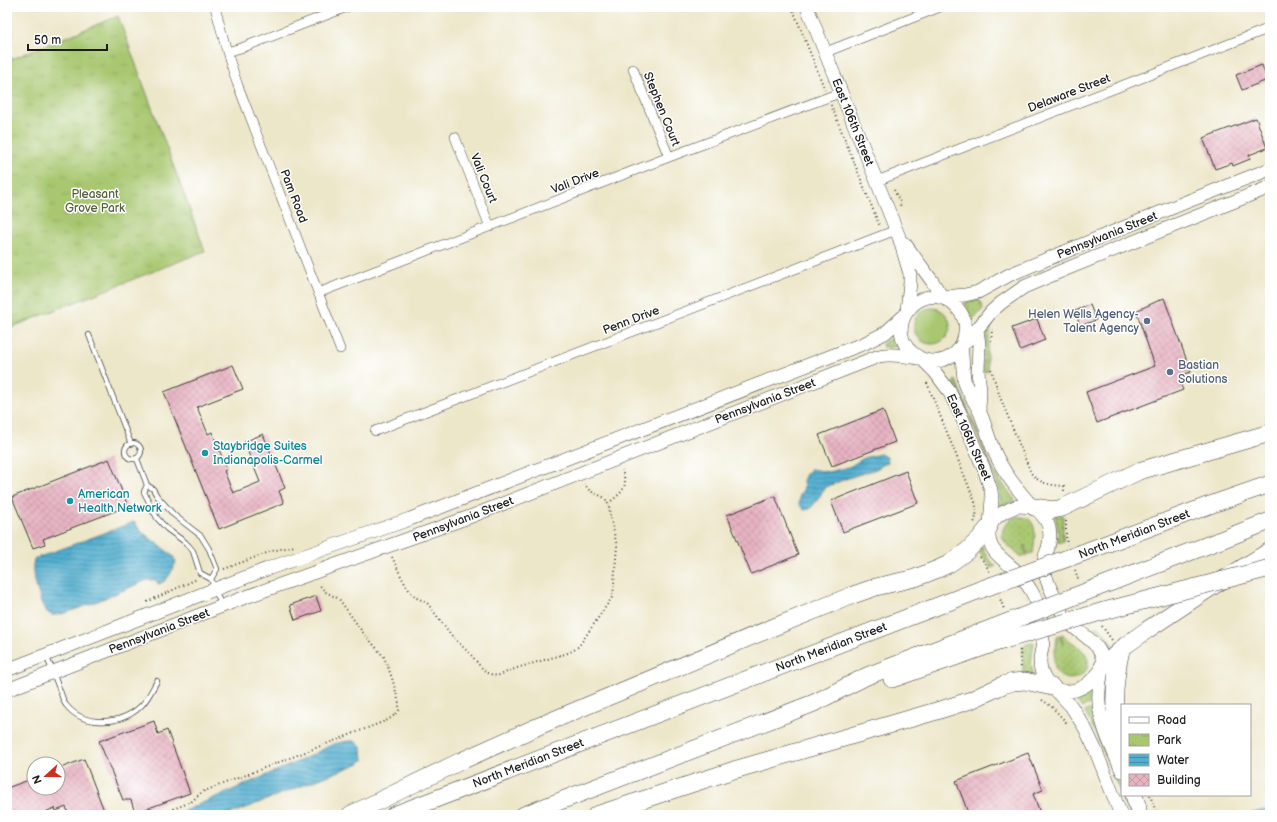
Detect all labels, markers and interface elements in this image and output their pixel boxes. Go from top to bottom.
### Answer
scale bar [28,26,107,52]
text: 50 m [34,33,61,48]
street label: Stephen Court [640,70,683,149]
street label: Delaware Street [1026,71,1113,116]
street label: East 106th Street [828,76,877,168]
street label: Vali Court [467,151,500,205]
street label: Vali Drive [549,165,601,197]
street label: Pam Road [276,167,311,225]
park label: Pleasant Grove Park [65,187,125,216]
street label: Pennsylvania Street [1055,208,1160,262]
street label: Penn Drive [601,303,661,338]
place label: Helen Wells Agency- Talent Agency [1028,307,1140,336]
marker: Helen Wells Agency- Talent Agency [1142,316,1152,326]
place label: Bastian Solutions [1178,358,1228,387]
marker: Bastian Solutions [1165,367,1175,377]
street label: Pennsylvania Street [713,375,818,428]
street label: East 106th Street [943,392,994,483]
place label: Staybridge Suites Indianapolis-Carmel [213,439,323,468]
marker: Staybridge Suites Indianapolis-Carmel [200,448,210,458]
place label: American Health Network [78,487,162,516]
street label: Pennsylvania Street [411,493,516,546]
marker: American Health Network [65,496,75,506]
street label: North Meridian Street [1077,506,1192,563]
street label: Pennsylvania Street [107,605,212,658]
street label: North Meridian Street [774,619,889,676]
legend [1121,704,1251,796]
text: Road [1157,713,1186,728]
text: Park [1157,733,1181,748]
street label: North Meridian Street [471,735,586,792]
text: Water [1157,753,1189,768]
north arrow [26,756,66,796]
text: N [30,773,45,786]
text: Building [1157,773,1201,788]

